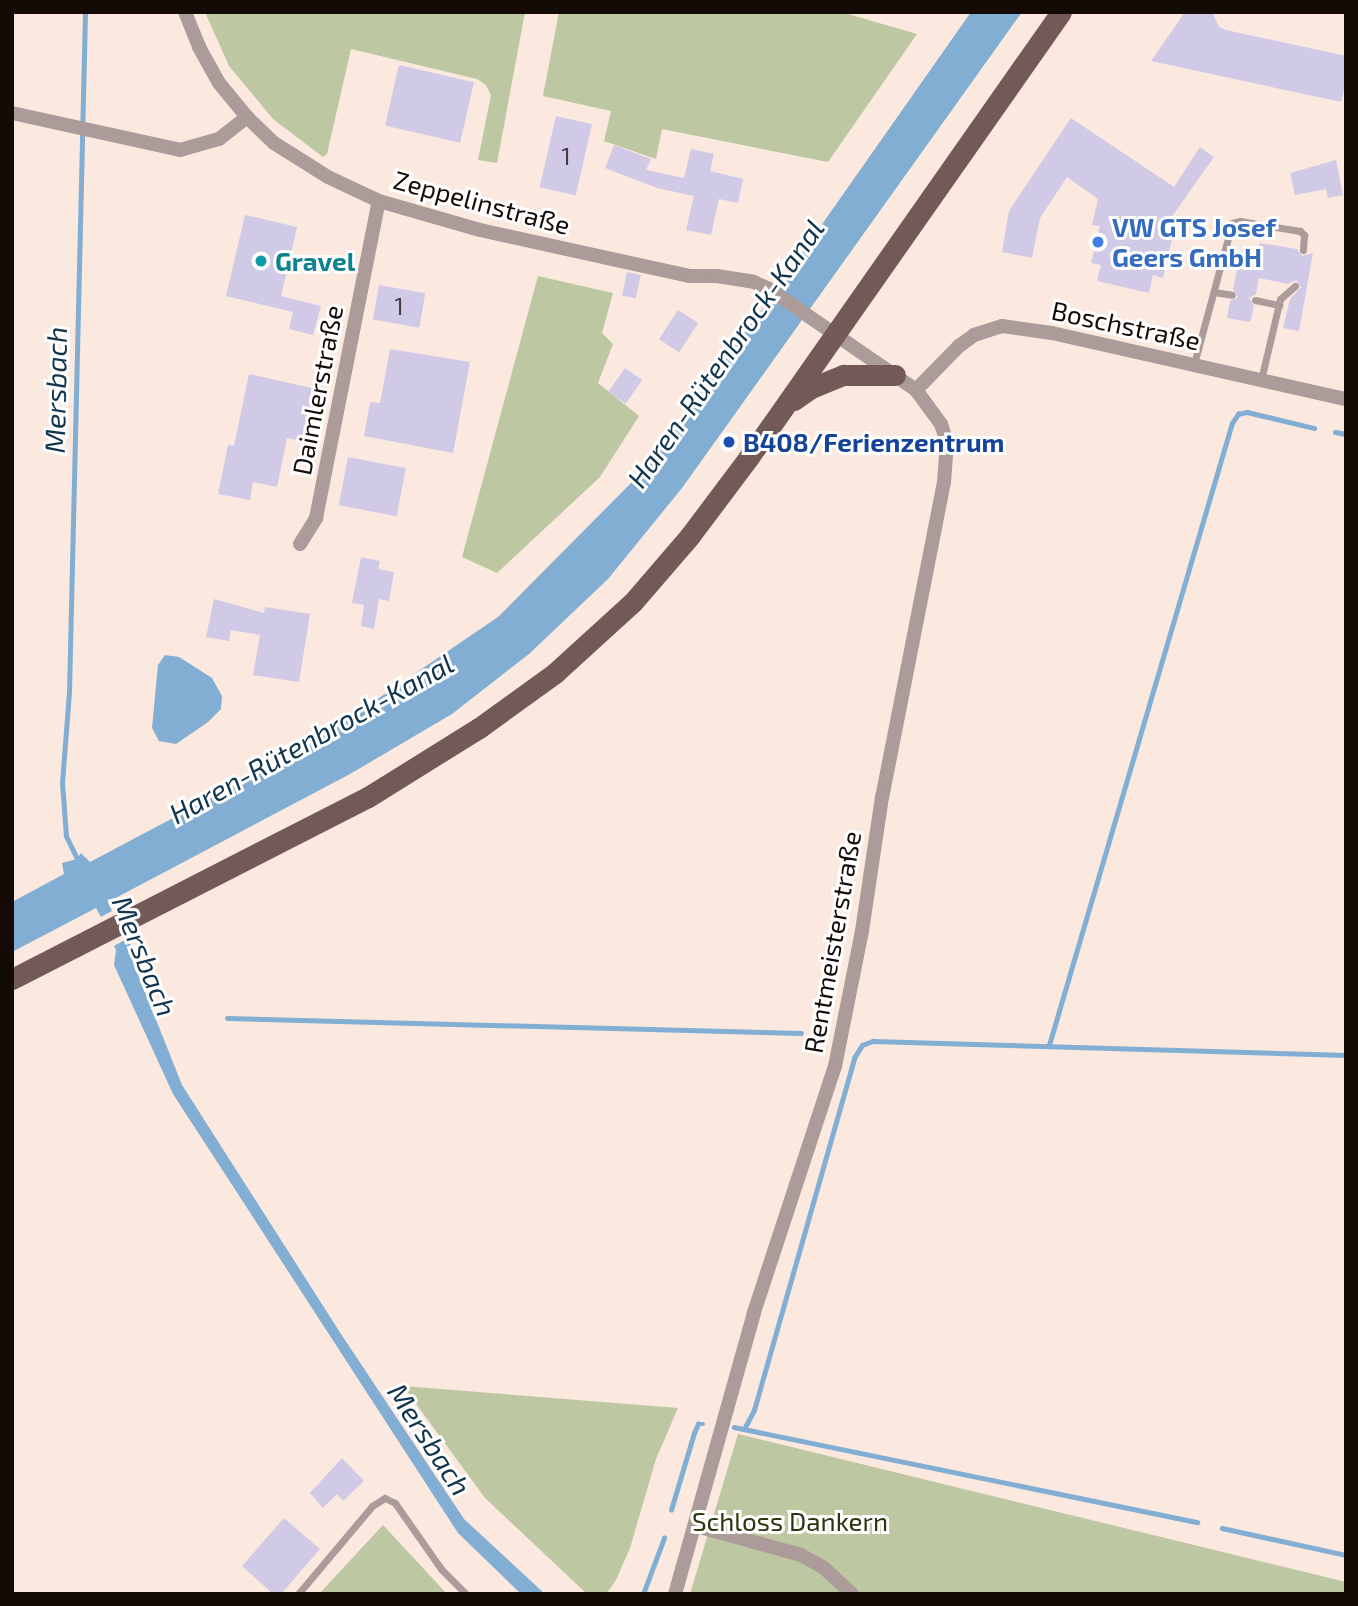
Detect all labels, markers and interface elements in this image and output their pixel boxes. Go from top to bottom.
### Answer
house number: 1 [561,142,571,170]
street label: Zeppelinstraße [390,163,574,241]
place label: VW GTS Josef Geers GmbH [1112,211,1277,272]
water label: Haren-Rütenbrock-Kanal [619,212,831,494]
marker: VW GTS Josef Geers GmbH [1090,234,1106,250]
place label: Gravel [275,245,355,277]
marker: Gravel [253,253,269,269]
house number: 1 [394,292,404,320]
street label: Boschstraße [1049,294,1203,356]
street label: Daimlerstraße [285,303,349,477]
water label: Mersbach [37,326,73,454]
place label: B408/Ferienzentrum [743,426,1004,458]
marker: B408/Ferienzentrum [721,434,737,450]
water label: Haren-Rütenbrock-Kanal [163,646,459,830]
street label: Rentmeisterstraße [797,829,867,1055]
water label: Mersbach [106,891,184,1021]
water label: Mersbach [381,1377,479,1501]
park label: Schloss Dankern [692,1505,888,1537]

